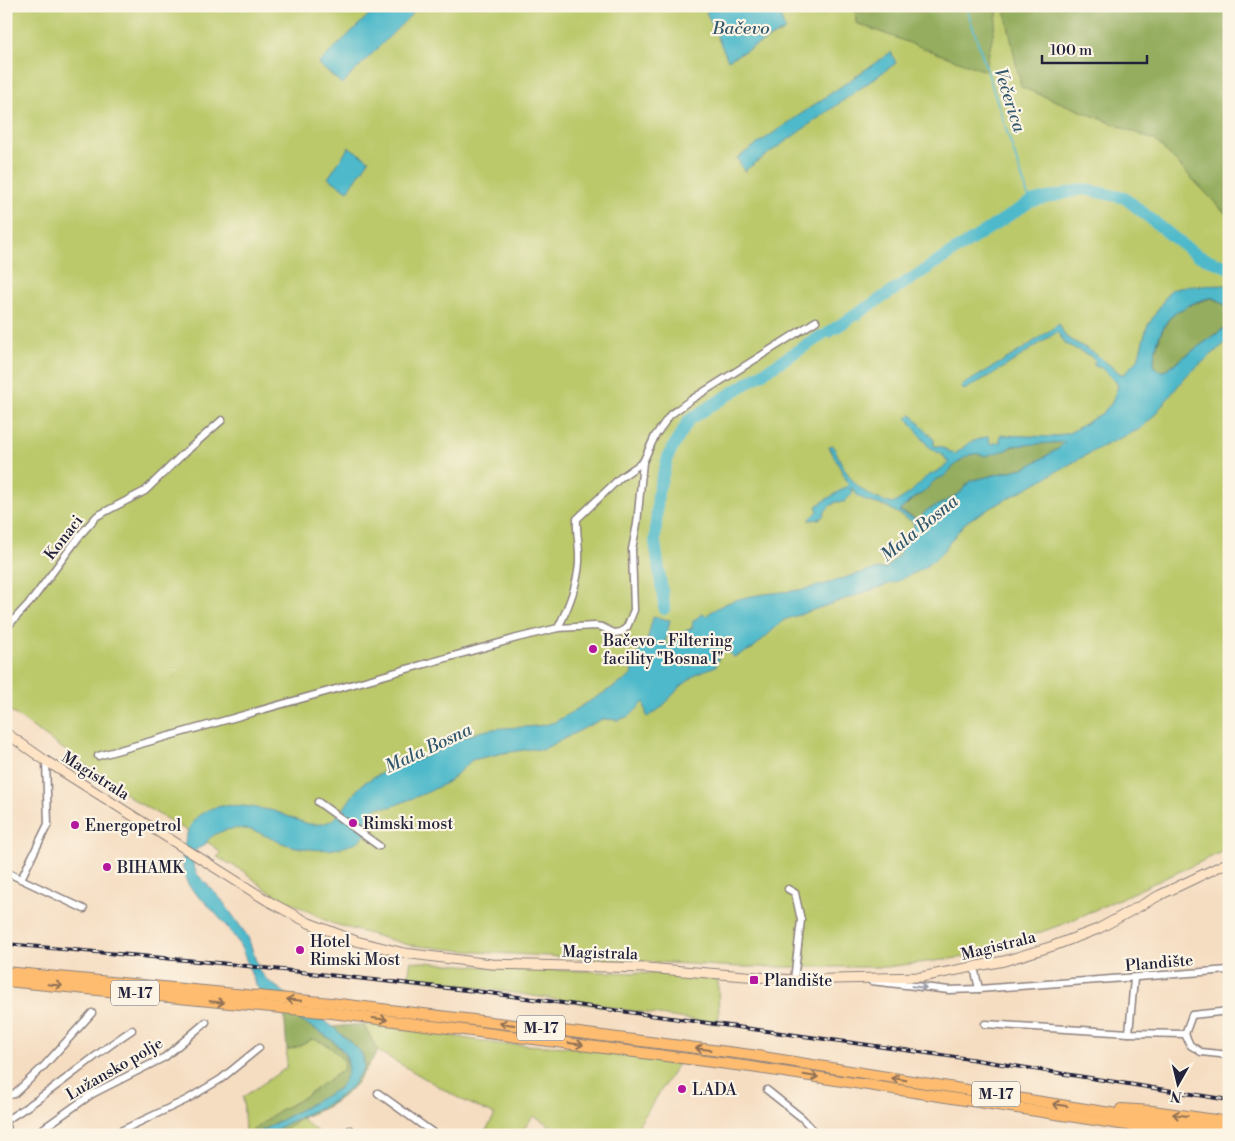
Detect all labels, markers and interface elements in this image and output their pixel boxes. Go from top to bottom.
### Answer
water label: Bačevo [711,17,770,40]
scale bar [1042,32,1148,64]
text: 100 m [1050,41,1092,60]
water label: Večerica [988,65,1031,136]
water label: Mala Bosna [876,489,964,567]
street label: Konaci [40,511,88,564]
place label: Bačevo - Filtering facility "Bosna I" [602,631,733,669]
marker: Bačevo - Filtering facility "Bosna I" [587,643,599,655]
water label: Mala Bosna [381,718,476,779]
street label: Magistrala [58,747,134,805]
place label: Rimski most [363,814,453,834]
place label: Energopetrol [85,816,181,836]
marker: Rimski most [347,817,359,829]
marker: Energopetrol [69,819,81,831]
place label: BIHAMK [116,858,185,878]
marker: BIHAMK [101,861,113,873]
street label: Magistrala [959,927,1039,965]
place label: Hotel Rimski Most [310,932,401,970]
street label: Magistrala [561,942,639,964]
marker: Hotel Rimski Most [294,944,306,956]
street label: Plandište [1124,950,1194,976]
place label: Plandište [764,971,832,991]
marker: Plandište [748,974,760,986]
one-way arrow [47,980,63,990]
road number: M-17 [111,980,159,1006]
one-way arrow [910,982,926,992]
one-way arrow [286,995,302,1005]
one-way arrow [208,997,224,1006]
one-way arrow [372,1014,388,1024]
road number: M-17 [517,1016,565,1040]
one-way arrow [499,1019,515,1029]
street label: Lužansko polje [62,1033,167,1105]
one-way arrow [568,1039,584,1049]
one-way arrow [695,1044,711,1054]
north arrow [1152,1058,1202,1108]
one-way arrow [803,1071,819,1081]
one-way arrow [892,1073,908,1083]
place label: LADA [692,1080,738,1100]
road number: M-17 [972,1082,1020,1106]
marker: LADA [676,1083,688,1095]
text: N [1170,1086,1183,1106]
one-way arrow [1052,1099,1068,1109]
one-way arrow [1173,1110,1189,1120]

